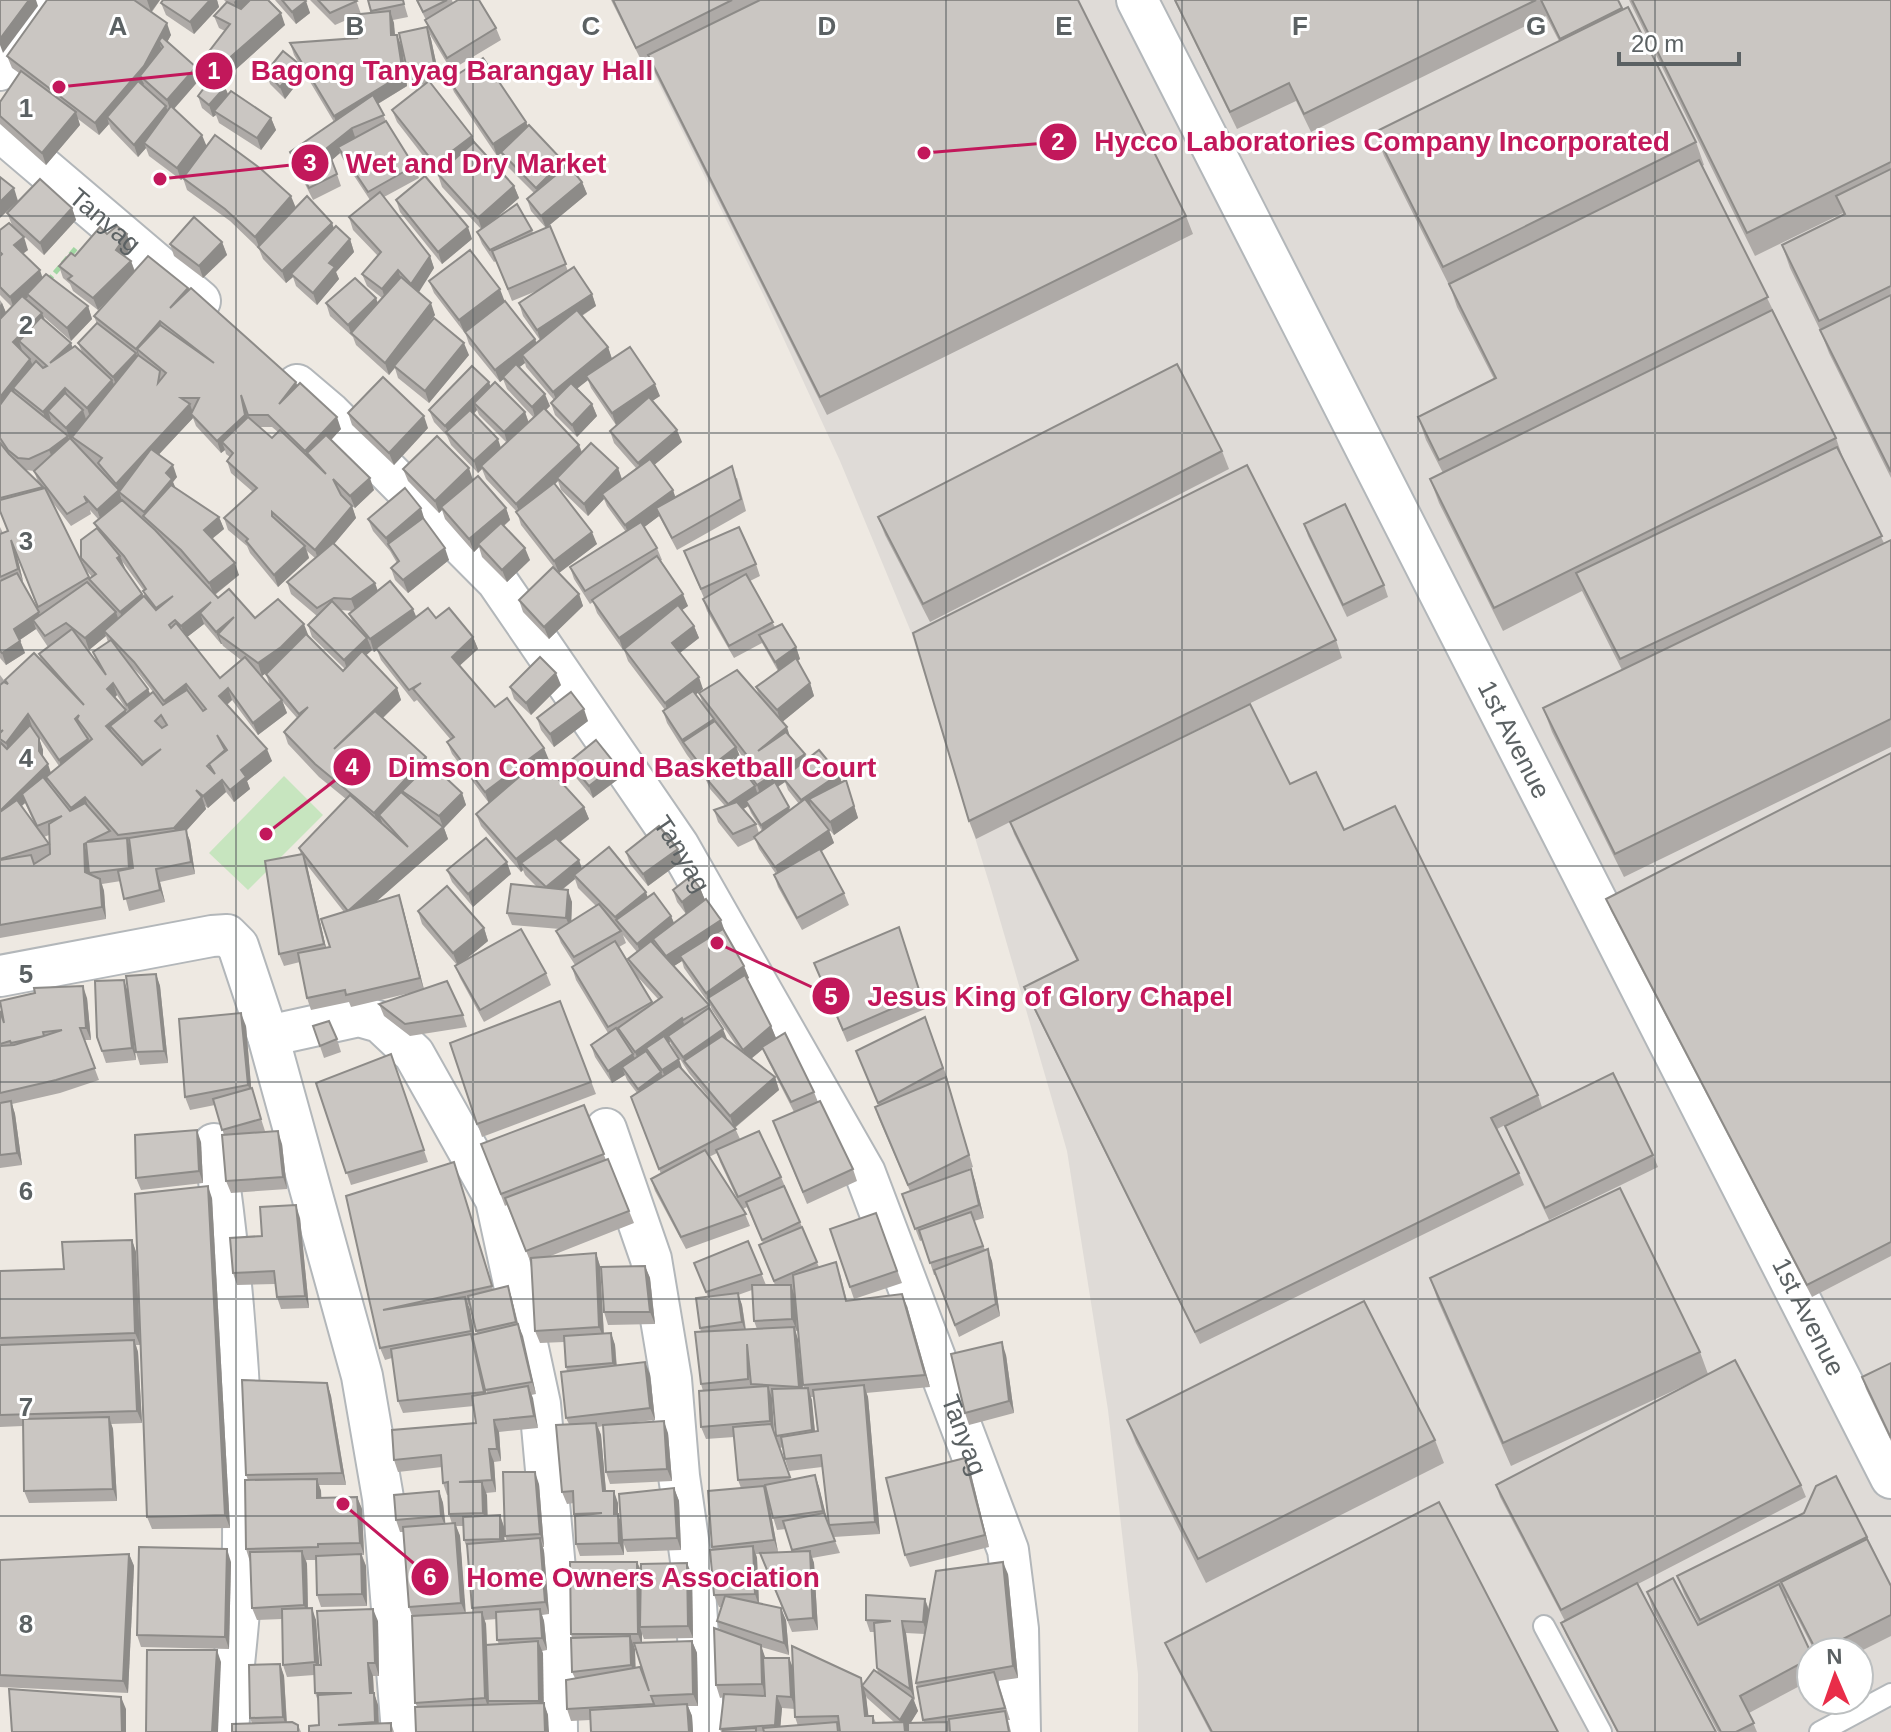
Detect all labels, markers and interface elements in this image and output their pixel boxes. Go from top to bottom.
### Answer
text: A [109,11,128,41]
text: B [346,11,364,41]
text: C [582,11,601,41]
text: D [818,11,836,41]
text: E [1055,11,1073,41]
text: F [1292,11,1308,41]
text: G [1526,11,1546,41]
scale bar [1619,16,1739,66]
text: 20 m [1631,30,1684,57]
callout: Bagong Tanyag Barangay Hall [194,45,669,97]
text: Bagong Tanyag Barangay Hall [251,55,653,86]
text: 1 [207,57,221,84]
text: 1 [19,93,33,123]
callout: Hycco Laboratories Company Incorporated [1038,116,1686,168]
text: Hycco Laboratories Company Incorporated [1094,126,1670,157]
text: 2 [1051,128,1065,155]
callout: Wet and Dry Market [290,137,623,189]
text: Wet and Dry Market [346,148,606,179]
text: 3 [303,149,317,176]
street label: Tanyag [63,182,147,259]
text: 2 [19,310,33,340]
text: 3 [19,526,33,556]
street label: 1st Avenue [1472,675,1557,803]
callout: Dimson Compound Basketball Court [332,741,892,793]
text: 4 [19,743,34,773]
text: Dimson Compound Basketball Court [388,752,876,783]
text: 4 [345,753,359,780]
street label: Tanyag [647,810,717,897]
text: 5 [19,959,33,989]
callout: Jesus King of Glory Chapel [811,970,1249,1022]
text: Jesus King of Glory Chapel [867,981,1233,1012]
text: 5 [824,983,838,1010]
text: 6 [19,1176,33,1206]
street label: 1st Avenue [1766,1253,1851,1381]
street label: Tanyag [935,1390,993,1480]
text: 7 [19,1392,33,1422]
callout: Home Owners Association [410,1551,837,1603]
text: Home Owners Association [466,1562,820,1593]
text: 6 [423,1563,437,1590]
text: 8 [19,1609,33,1639]
north arrow [1795,1636,1875,1716]
text: N [1826,1644,1843,1669]

